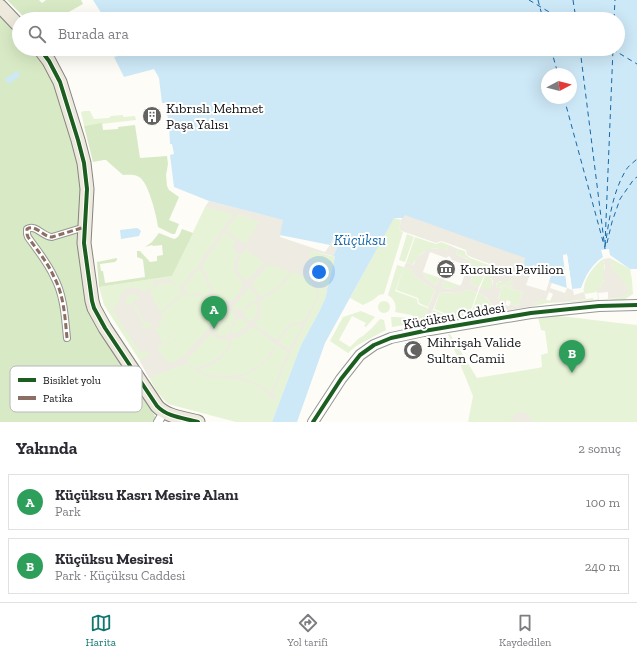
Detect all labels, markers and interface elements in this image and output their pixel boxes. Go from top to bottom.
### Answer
search box [12,12,625,56]
icon: search [26,23,48,45]
text: Burada ara [58,25,129,43]
north arrow [541,68,577,104]
place label: Kıbrıslı Mehmet Paşa Yalısı [166,100,264,133]
building icon: Kıbrıslı Mehmet Paşa Yalısı [141,105,163,127]
water label: Küçüksu [334,231,386,249]
museum icon: Kucuksu Pavilion [435,258,457,280]
place label: Kucuksu Pavilion [460,261,564,278]
your location [309,262,329,282]
pin: A [201,296,227,329]
street label: Küçüksu Caddesi [402,299,506,333]
place label: Mihrişah Valide Sultan Camii [427,334,521,367]
mosque icon: Mihrişah Valide Sultan Camii [402,339,424,361]
pin: B [559,340,585,373]
legend [10,366,142,412]
text: Bisiklet yolu [43,374,101,387]
text: Patika [43,392,73,405]
text: Yakında [16,438,77,458]
text: 2 sonuç [578,441,621,456]
text: Küçüksu Kasrı Mesire Alanı [55,486,238,504]
text: A [26,495,34,510]
text: 100 m [586,495,620,510]
text: Park [55,504,81,519]
text: Küçüksu Mesiresi [55,550,173,568]
text: B [26,559,34,574]
text: 240 m [585,559,620,574]
text: Park · Küçüksu Caddesi [55,568,186,583]
tab: Harita [86,612,116,649]
tab: Yol tarifi [287,612,328,649]
tab: Kaydedilen [499,612,551,649]

